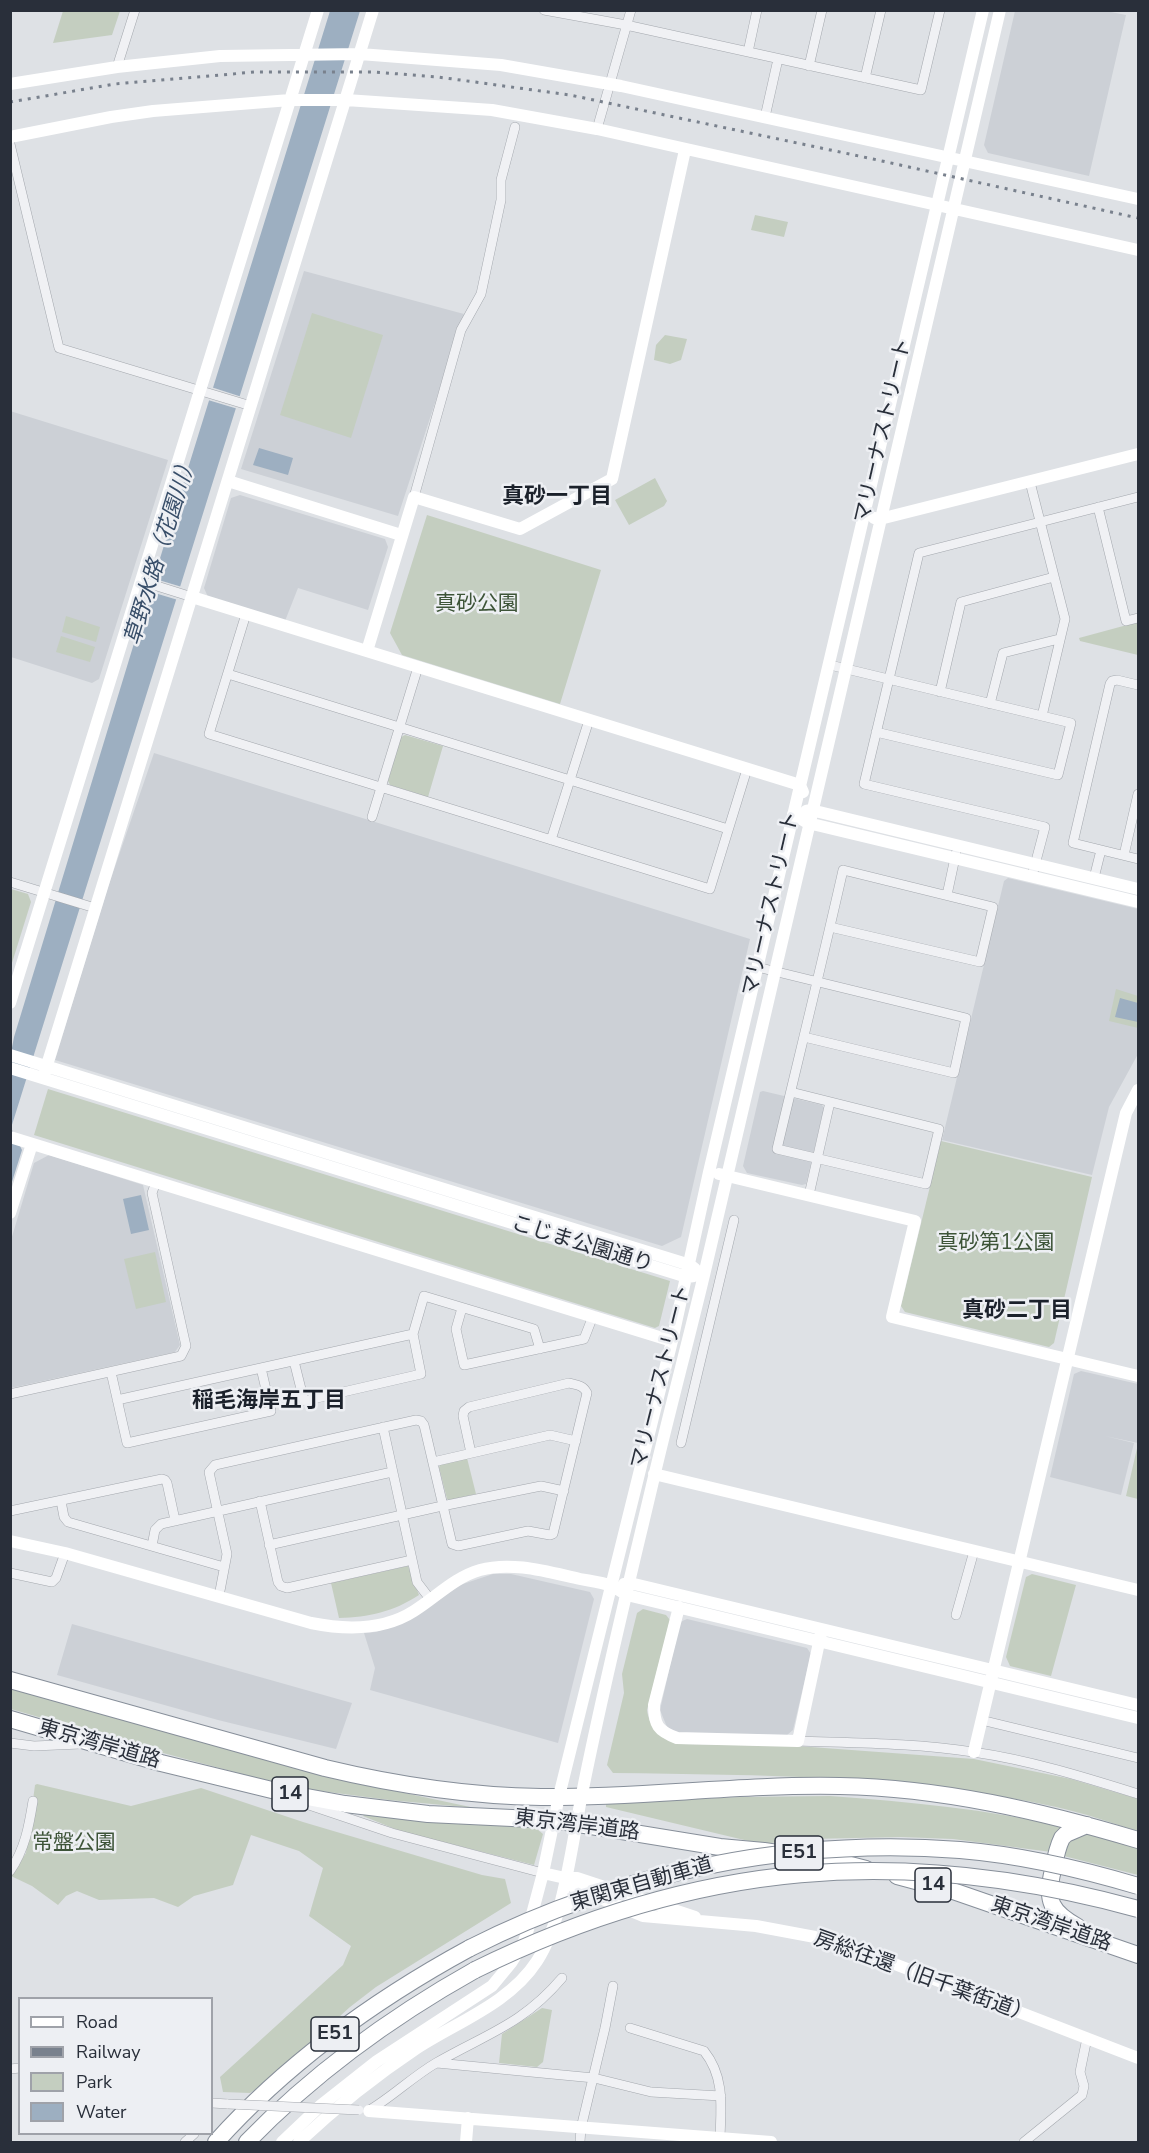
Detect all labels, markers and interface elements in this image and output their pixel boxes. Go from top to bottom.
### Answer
street label: マリーナストリート [850,336,918,526]
water label: 草野水路（花園川） [120,451,204,649]
district label: 真砂一丁目 [502,485,612,511]
park label: 真砂公園 [435,592,519,618]
street label: マリーナストリート [738,809,806,999]
street label: こじま公園通り [508,1211,656,1279]
park label: 真砂第1公園 [937,1231,1055,1257]
street label: マリーナストリート [627,1282,697,1472]
district label: 真砂二丁目 [962,1299,1072,1325]
district label: 稲毛海岸五丁目 [192,1389,346,1415]
street label: 東京湾岸道路 [35,1716,163,1774]
road number: 14 [272,1777,308,1811]
street label: 東京湾岸道路 [513,1806,641,1846]
park label: 常盤公園 [32,1831,116,1857]
road number: E51 [775,1836,823,1870]
street label: 東関東自動車道 [568,1853,716,1917]
road number: 14 [915,1868,951,1902]
street label: 東京湾岸道路 [987,1893,1115,1957]
street label: 房総往還（旧千葉街道） [810,1927,1036,2029]
legend [18,1997,213,2135]
text: Road [76,2010,118,2034]
road number: E51 [311,2017,359,2051]
text: Railway [76,2040,141,2064]
text: Park [76,2070,112,2094]
text: Water [76,2100,127,2124]

